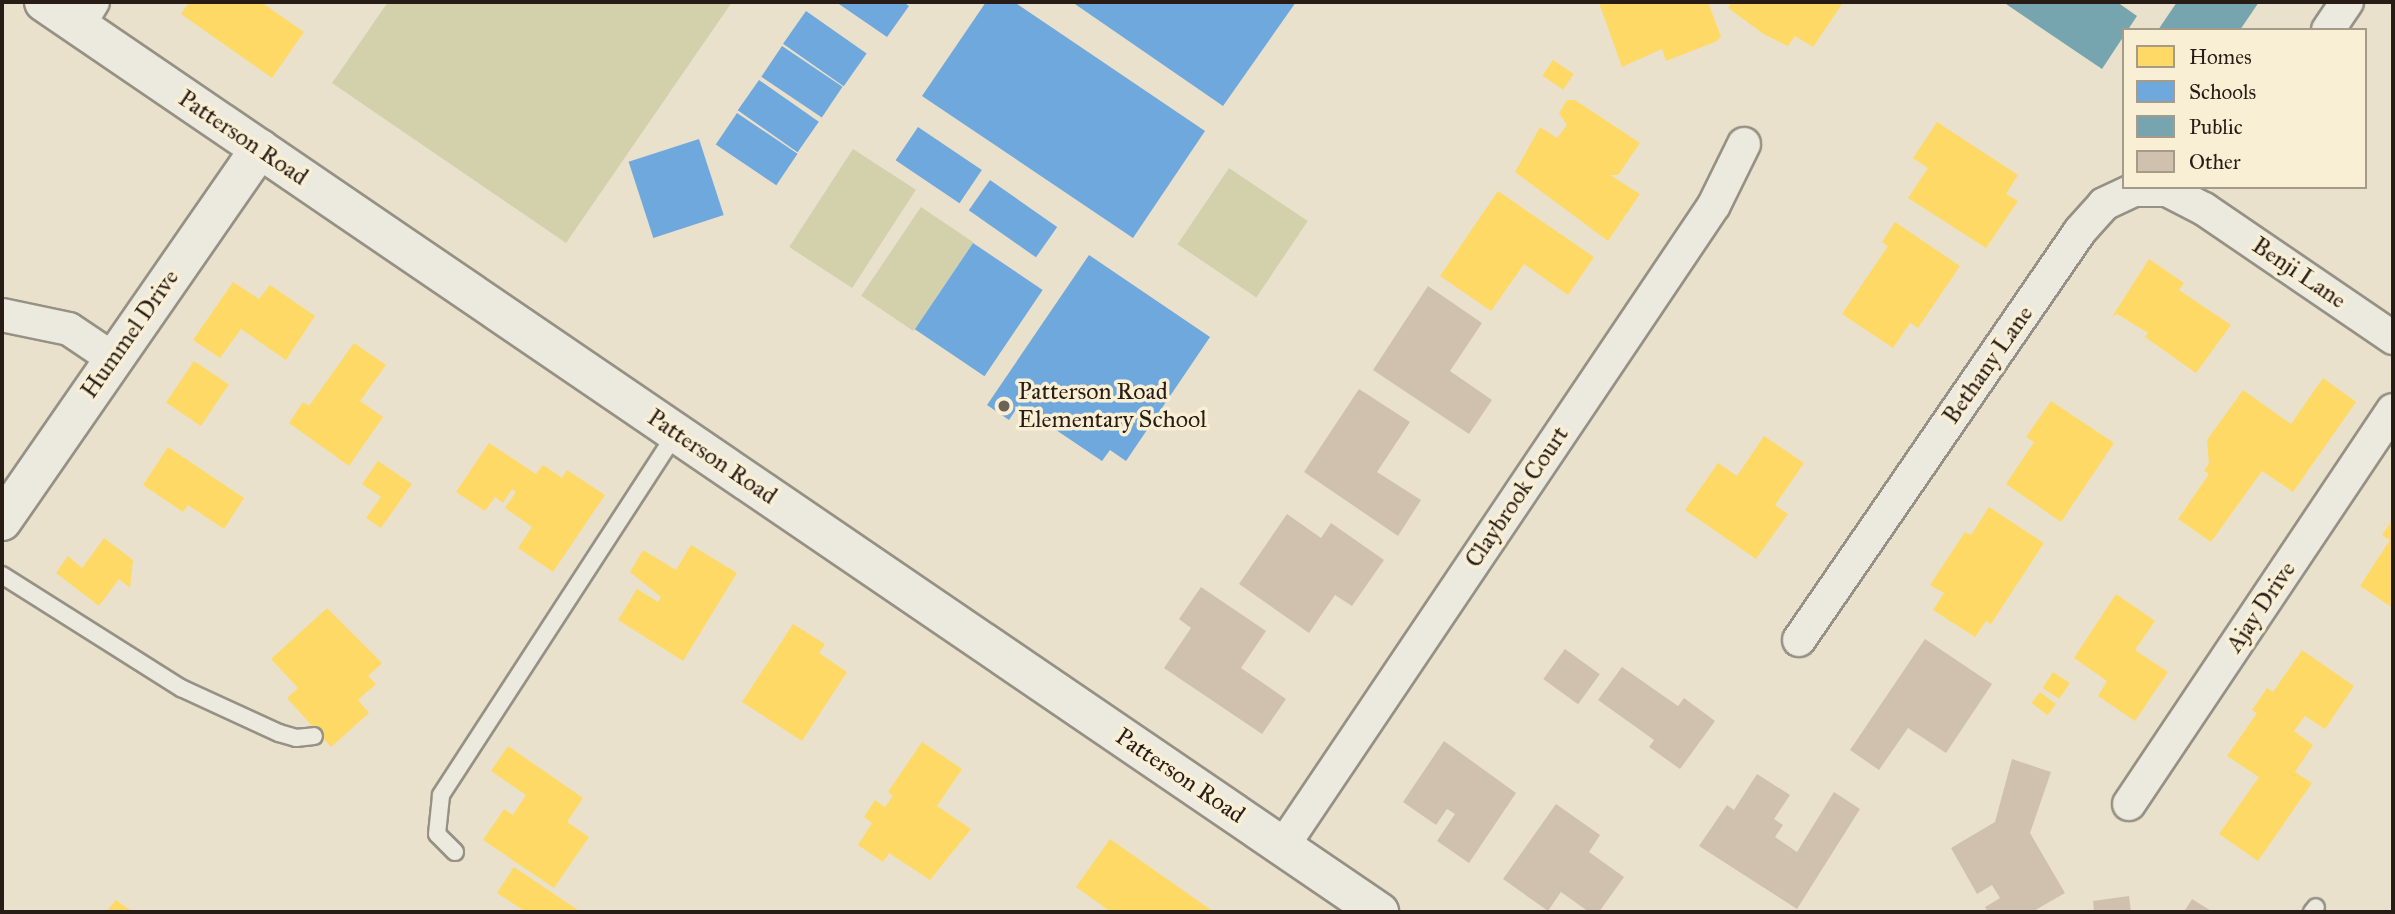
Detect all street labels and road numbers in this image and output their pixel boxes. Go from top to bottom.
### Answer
street label: Patterson Road [173,84,313,192]
street label: Benji Lane [2246,231,2352,315]
street label: Hummel Drive [75,264,185,404]
street label: Bethany Lane [1937,300,2039,430]
street label: Patterson Road [642,403,782,511]
street label: Claybrook Court [1459,421,1575,573]
street label: Ajay Drive [2220,556,2302,658]
street label: Patterson Road [1110,722,1250,830]

